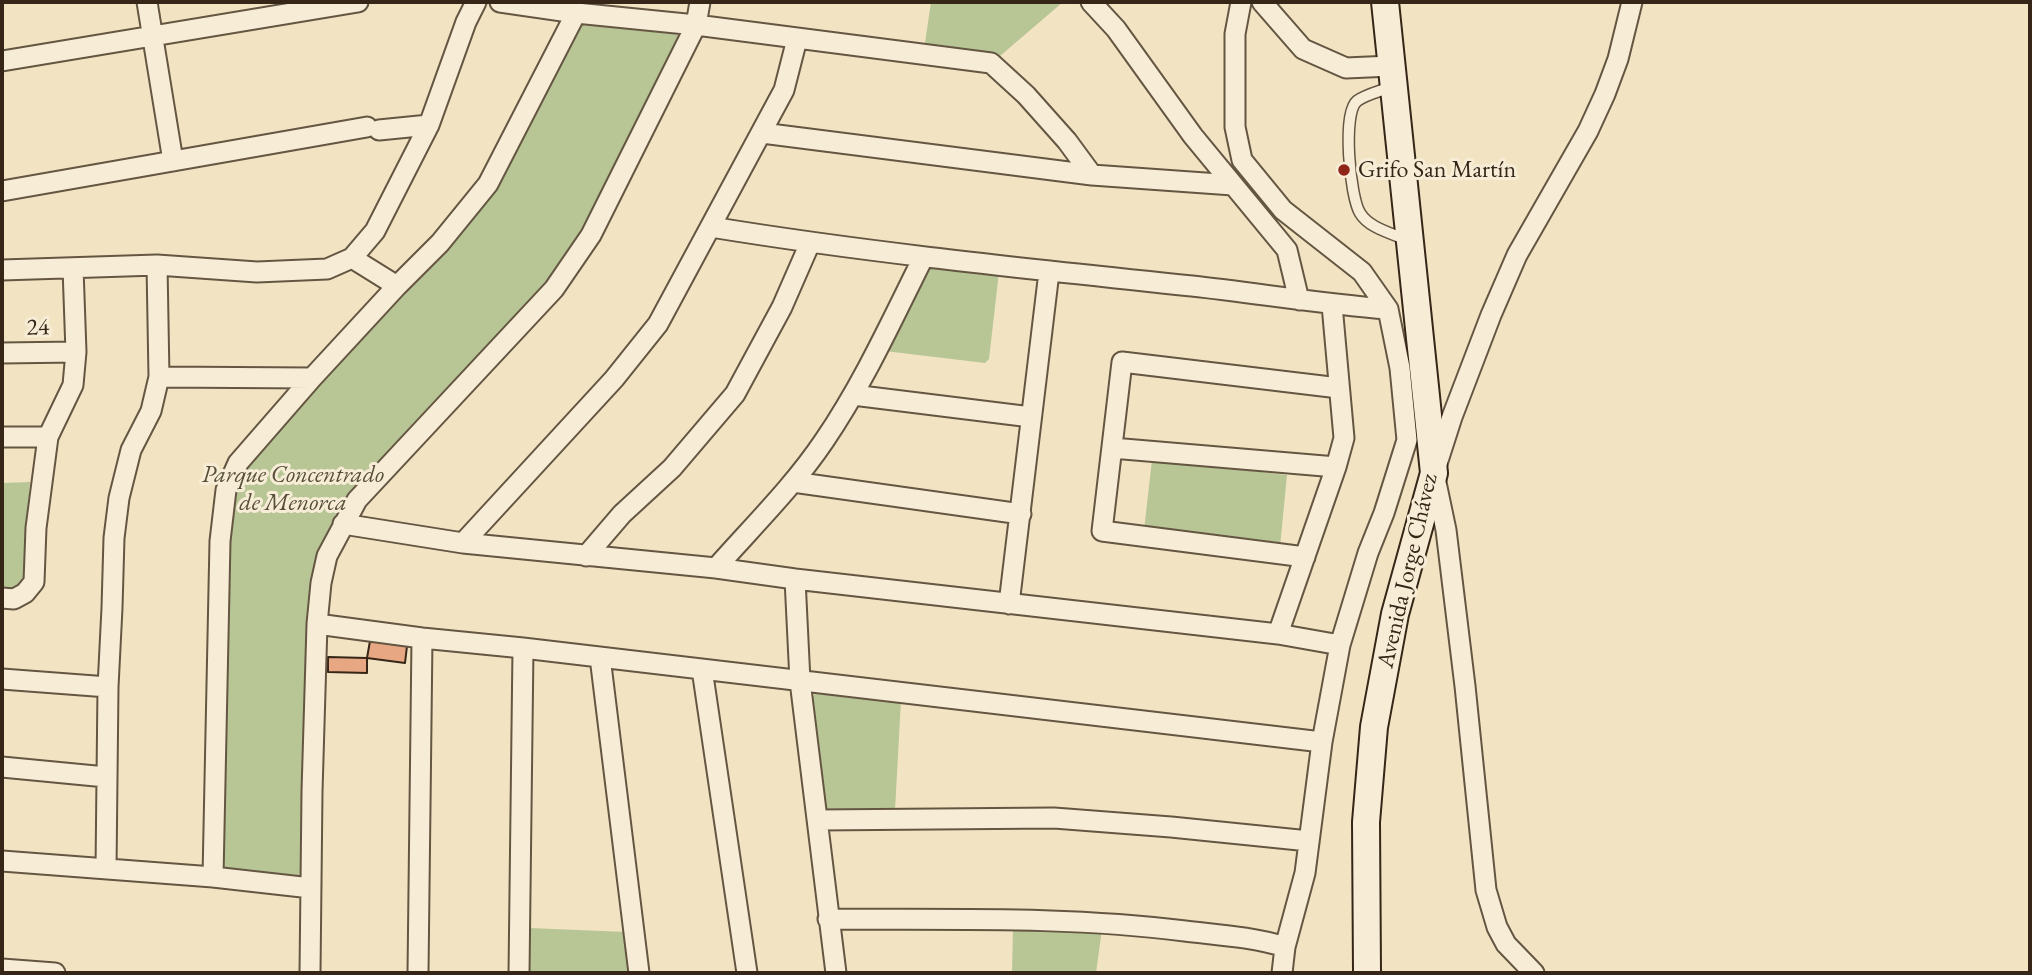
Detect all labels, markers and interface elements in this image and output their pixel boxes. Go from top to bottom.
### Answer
place label: Grifo San Martín [1358,156,1516,184]
marker: Grifo San Martín [1336,162,1352,178]
street label: 24 [26,313,50,343]
park label: Parque Concentrado de Menorca [202,461,384,517]
street label: Avenida Jorge Chávez [1372,471,1444,671]

